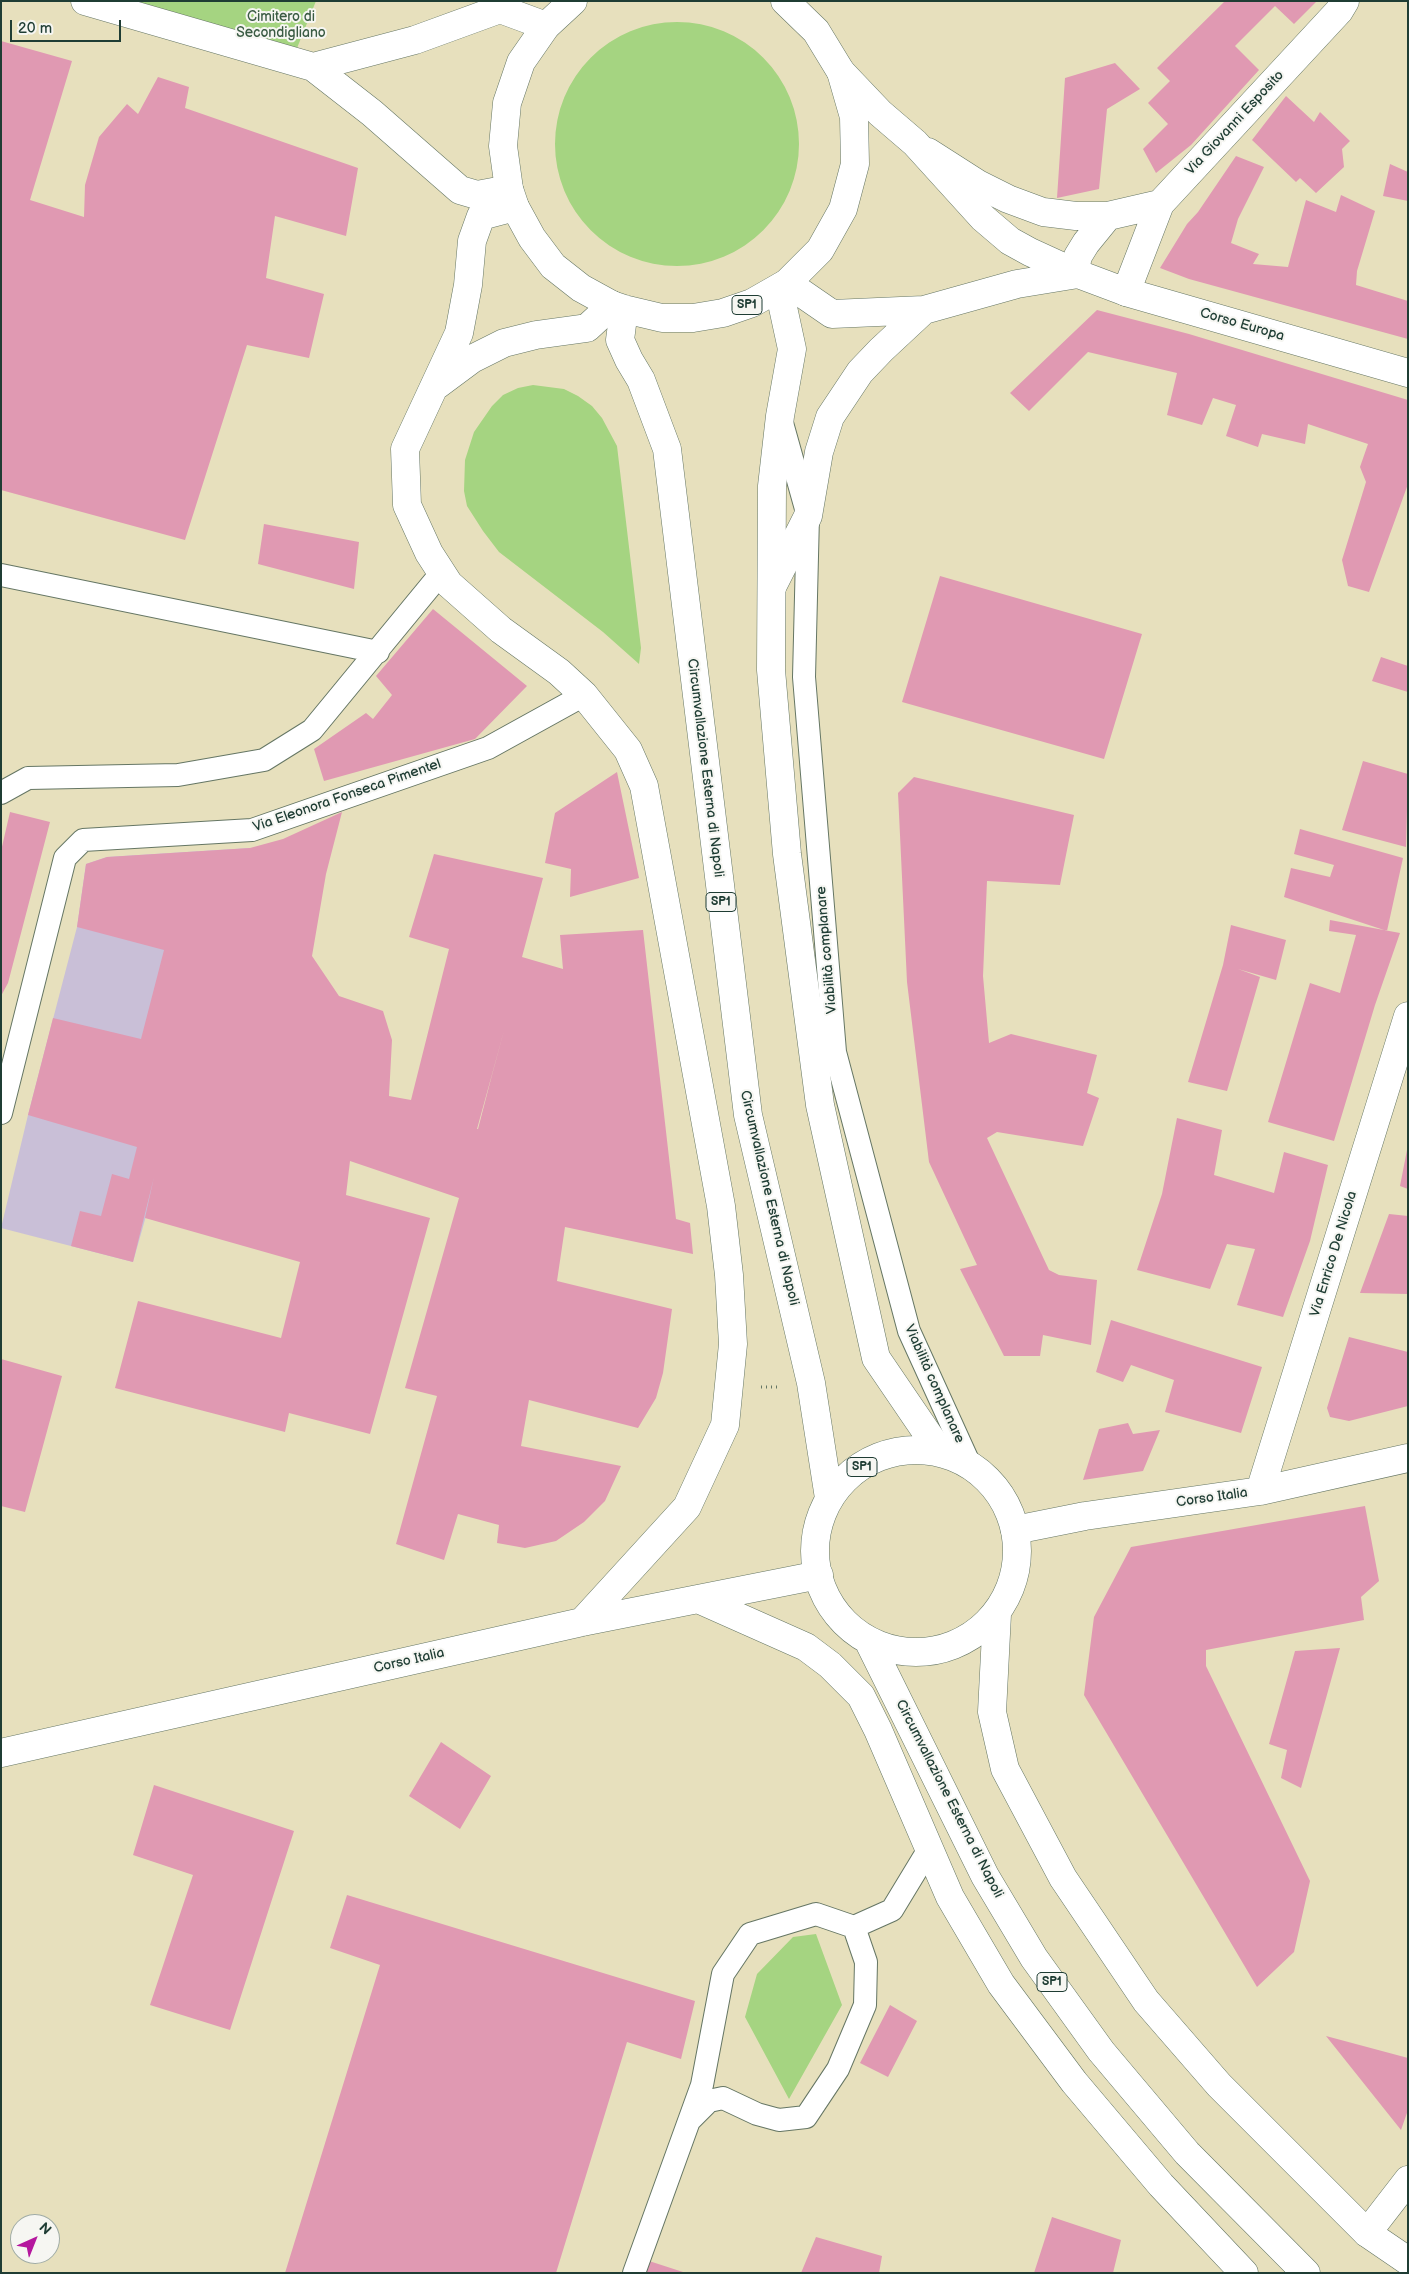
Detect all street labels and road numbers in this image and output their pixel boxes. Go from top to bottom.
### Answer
street label: Via Giovanni Esposito [1182,67,1288,179]
road number: SP1 [732,296,762,314]
street label: Corso Europa [1198,305,1286,345]
street label: Circumvallazione Esterna di Napoli [683,658,727,878]
street label: Via Eleonora Fonseca Pimentel [251,756,443,836]
street label: Viabilità complanare [813,886,841,1014]
road number: SP1 [706,892,736,912]
street label: Circumvallazione Esterna di Napoli [736,1089,802,1307]
street label: Via Enrico De Nicola [1307,1189,1361,1319]
street label: Viabilità complanare [900,1322,968,1446]
road number: SP1 [847,1458,877,1476]
street label: Corso Italia [1175,1485,1249,1511]
street label: Corso Italia [372,1645,446,1677]
street label: Circumvallazione Esterna di Napoli [892,1697,1006,1901]
road number: SP1 [1037,1972,1067,1991]

